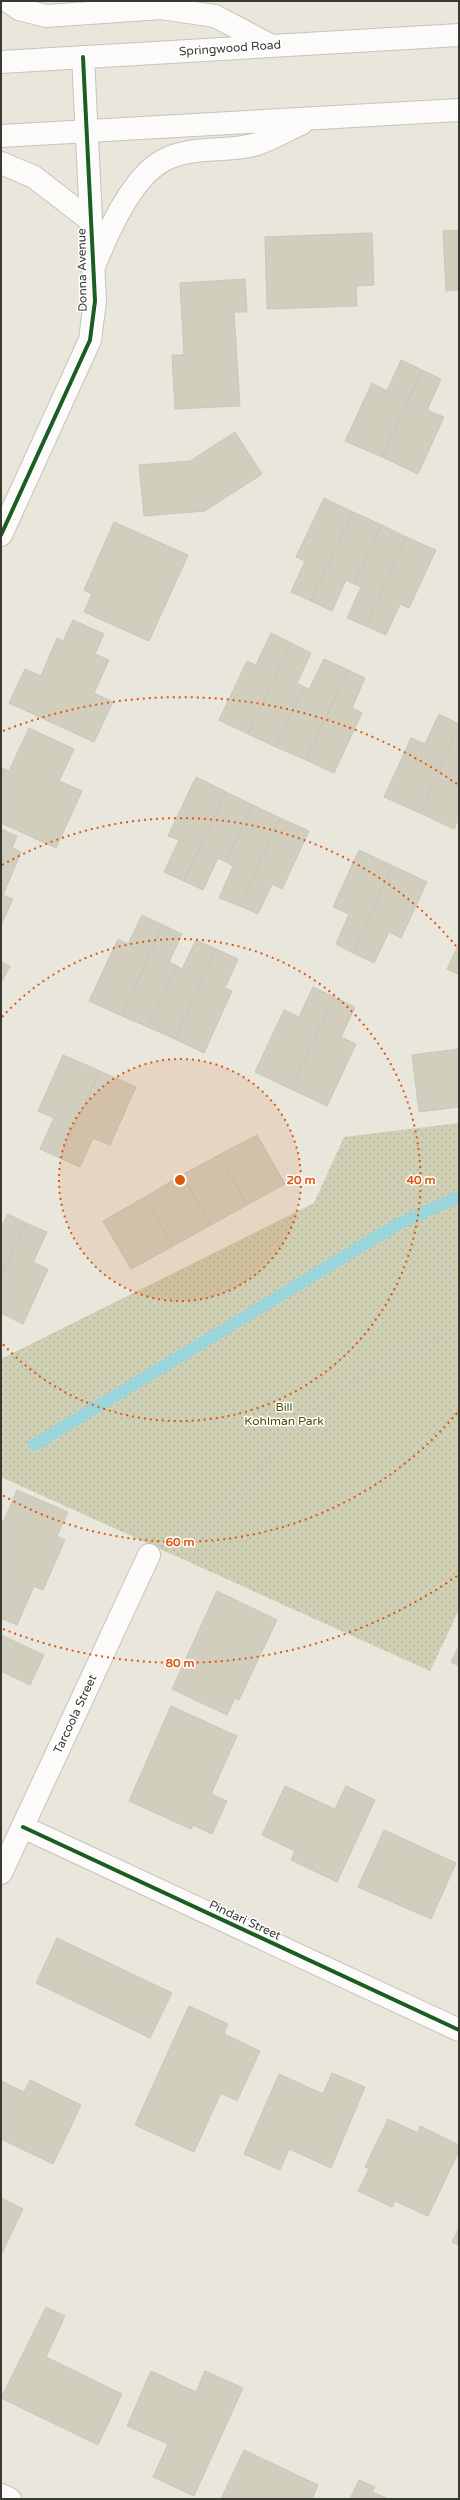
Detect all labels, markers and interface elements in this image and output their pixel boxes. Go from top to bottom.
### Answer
street label: Springwood Road [179,37,281,59]
street label: Donna Avenue [74,228,90,312]
centre of rings [173,1173,187,1187]
text: 20 m [286,1173,316,1187]
text: 40 m [406,1173,436,1187]
park label: Bill Kohlman Park [244,1400,324,1428]
text: 60 m [165,1535,195,1549]
text: 80 m [165,1656,195,1670]
street label: Tarcoola Street [51,1672,100,1756]
street label: Pindari Street [207,1897,283,1943]

